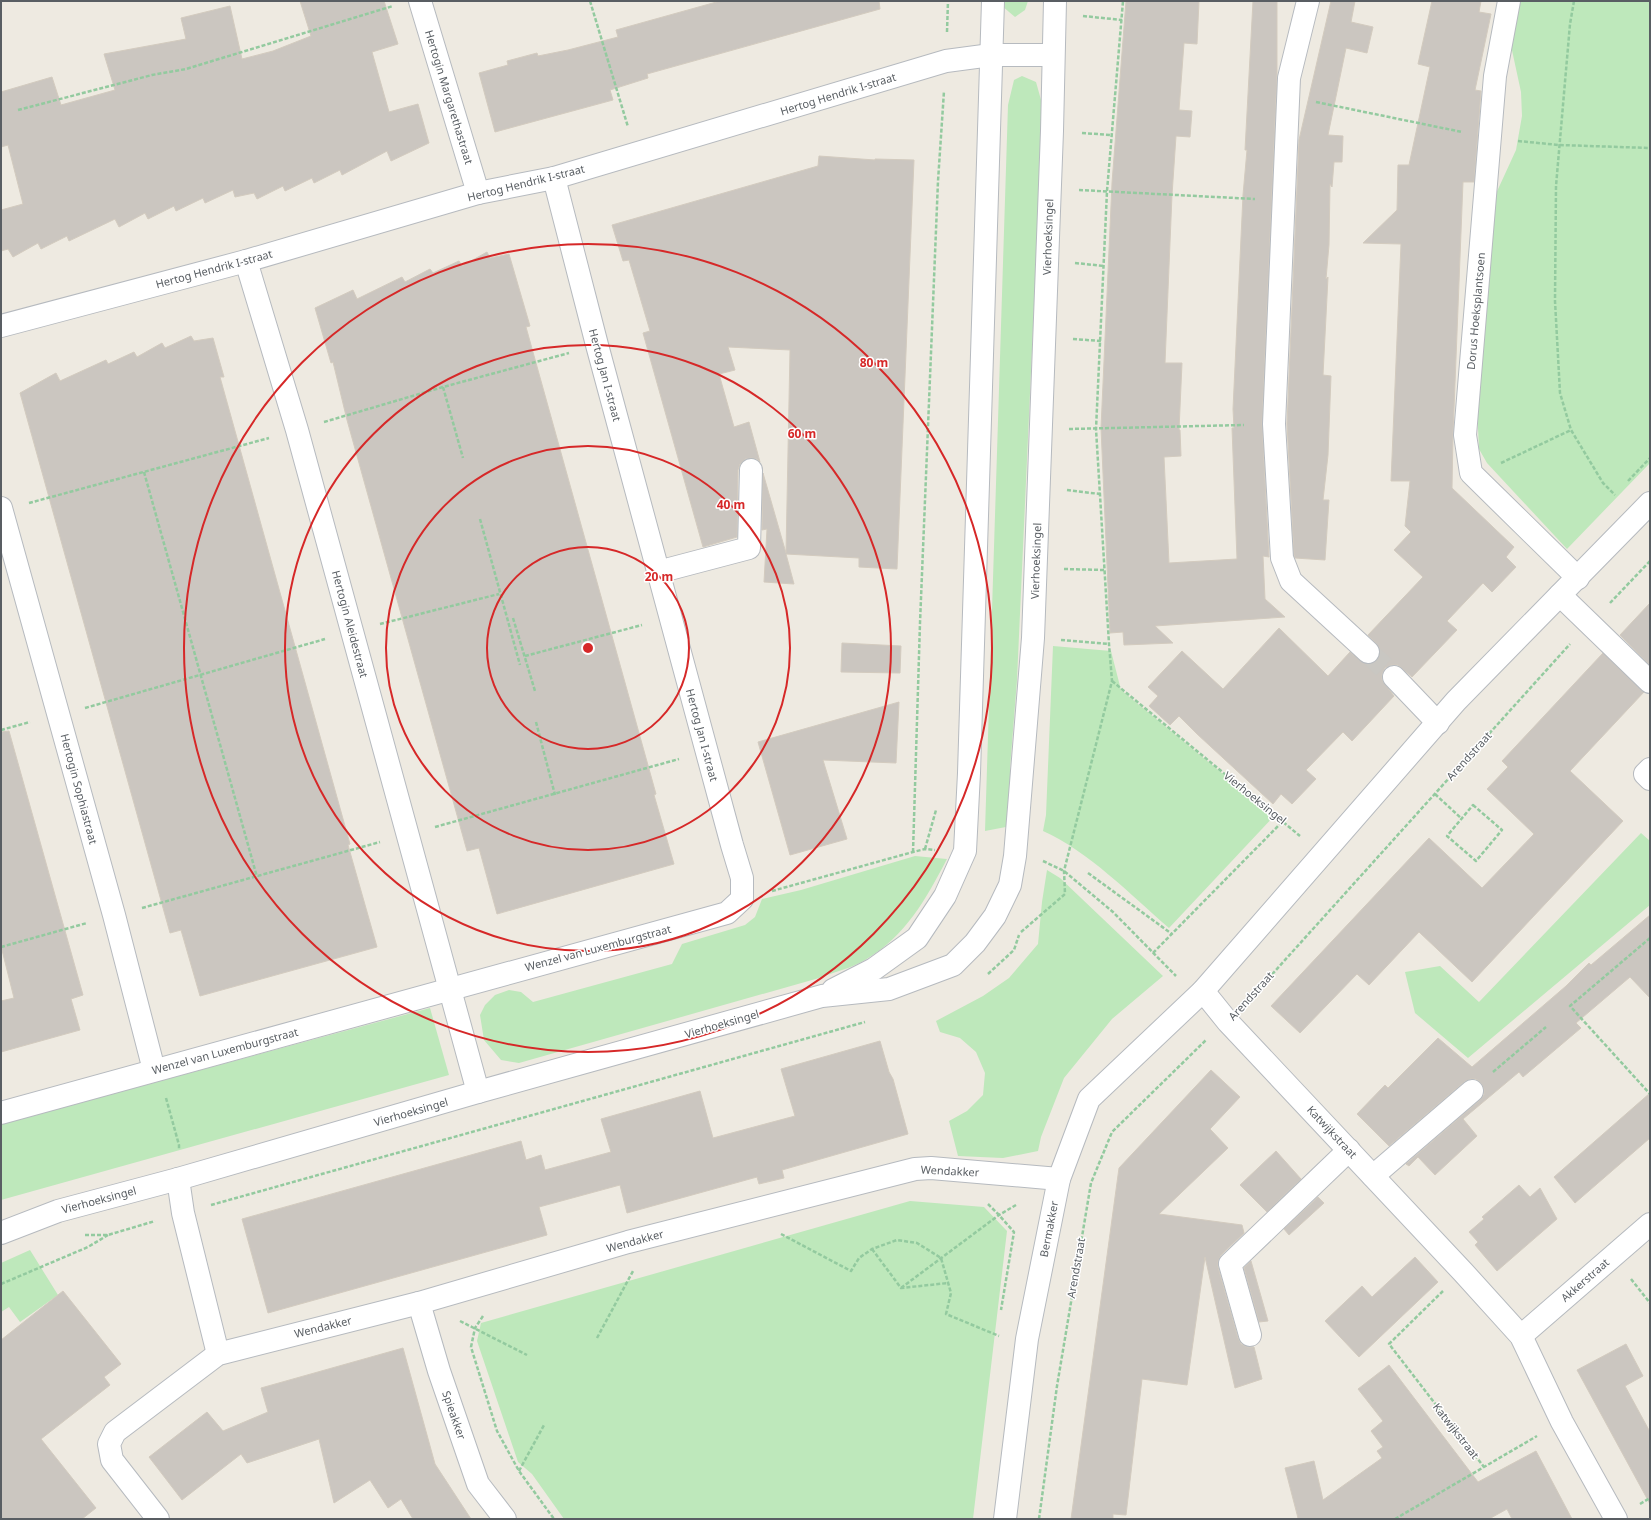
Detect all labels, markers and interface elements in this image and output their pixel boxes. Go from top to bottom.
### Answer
street label: Hertogin Margarethastraat [422,28,477,166]
street label: Hertog Hendrik I-straat [778,69,898,118]
street label: Hertog Hendrik I-straat [466,161,586,204]
street label: Vierhoeksingel [1039,199,1056,275]
street label: Hertog Hendrik I-straat [154,246,274,291]
street label: Dorus Hoeksplantsoen [1463,252,1488,370]
street label: Hertog Jan I-straat [586,327,625,423]
text: 80 m [860,354,888,371]
text: 60 m [788,425,816,442]
text: 40 m [717,496,745,513]
street label: Vierhoeksingel [1027,523,1044,599]
text: 20 m [645,568,673,585]
street label: Hertogin Aleidestraat [329,569,372,679]
centre of rings [581,641,595,655]
street label: Hertog Jan I-straat [683,687,722,783]
street label: Arendstraat [1443,728,1495,783]
street label: Hertogin Sophiastraat [57,732,101,846]
street label: Vierhoeksingel [1221,768,1290,827]
street label: Wenzel van Luxemburgstraat [523,921,673,974]
street label: Arendstraat [1225,968,1277,1023]
street label: Vierhoeksingel [683,1006,761,1041]
street label: Wenzel van Luxemburgstraat [150,1024,300,1077]
street label: Vierhoeksingel [372,1094,450,1129]
street label: Katwijkstraat [1304,1102,1361,1161]
street label: Wendakker [920,1161,980,1180]
street label: Vierhoeksingel [60,1182,138,1217]
street label: Bermakker [1036,1199,1061,1258]
street label: Wendakker [605,1226,665,1255]
street label: Arendstraat [1063,1237,1088,1299]
street label: Akkerstraat [1557,1254,1612,1305]
street label: Wendakker [293,1312,353,1341]
street label: Spieakker [439,1389,470,1442]
street label: Katwijkstraat [1430,1400,1483,1462]

